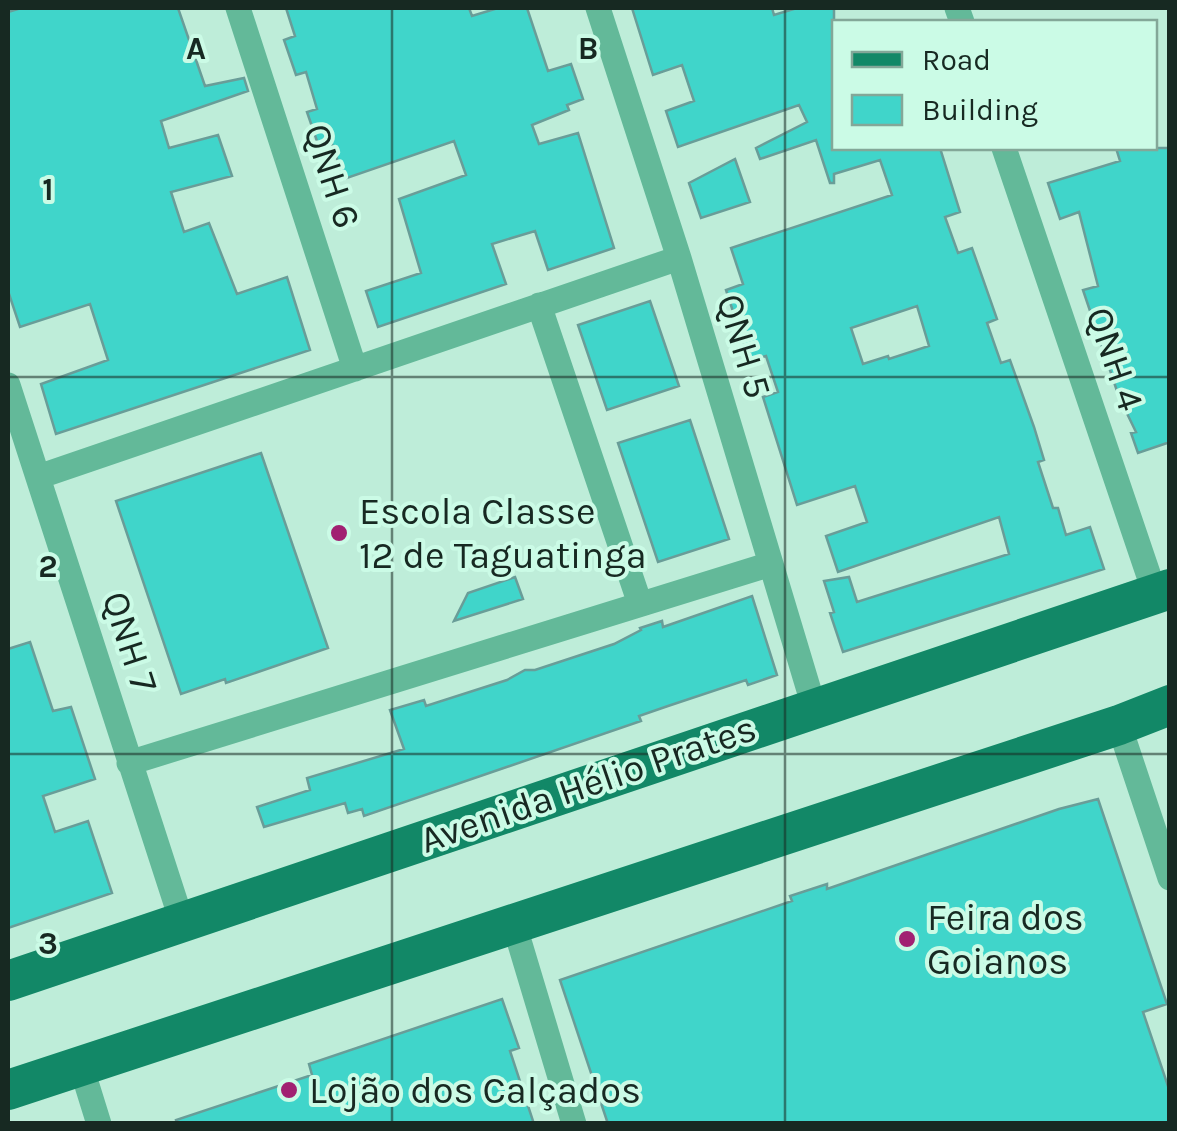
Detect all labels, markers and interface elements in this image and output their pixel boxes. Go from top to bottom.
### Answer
legend [832,20,1157,150]
text: A [186,30,206,67]
text: B [578,30,598,67]
text: Road [922,42,991,78]
text: Building [922,92,1038,128]
street label: QNH 6 [294,118,370,234]
text: 1 [42,171,54,208]
street label: QNH 5 [707,288,781,404]
street label: QNH 4 [1076,301,1154,417]
place label: Escola Classe 12 de Taguatinga [359,489,647,578]
marker: Escola Classe 12 de Taguatinga [328,522,350,544]
text: 2 [38,548,58,585]
street label: QNH 7 [93,586,167,698]
street label: Avenida Hélio Prates [414,705,762,863]
place label: Feira dos Goianos [927,895,1084,984]
text: 3 [38,925,58,962]
marker: Feira dos Goianos [896,928,918,950]
place label: Lojão dos Calçados [309,1068,641,1113]
marker: Lojão dos Calçados [278,1079,300,1101]

